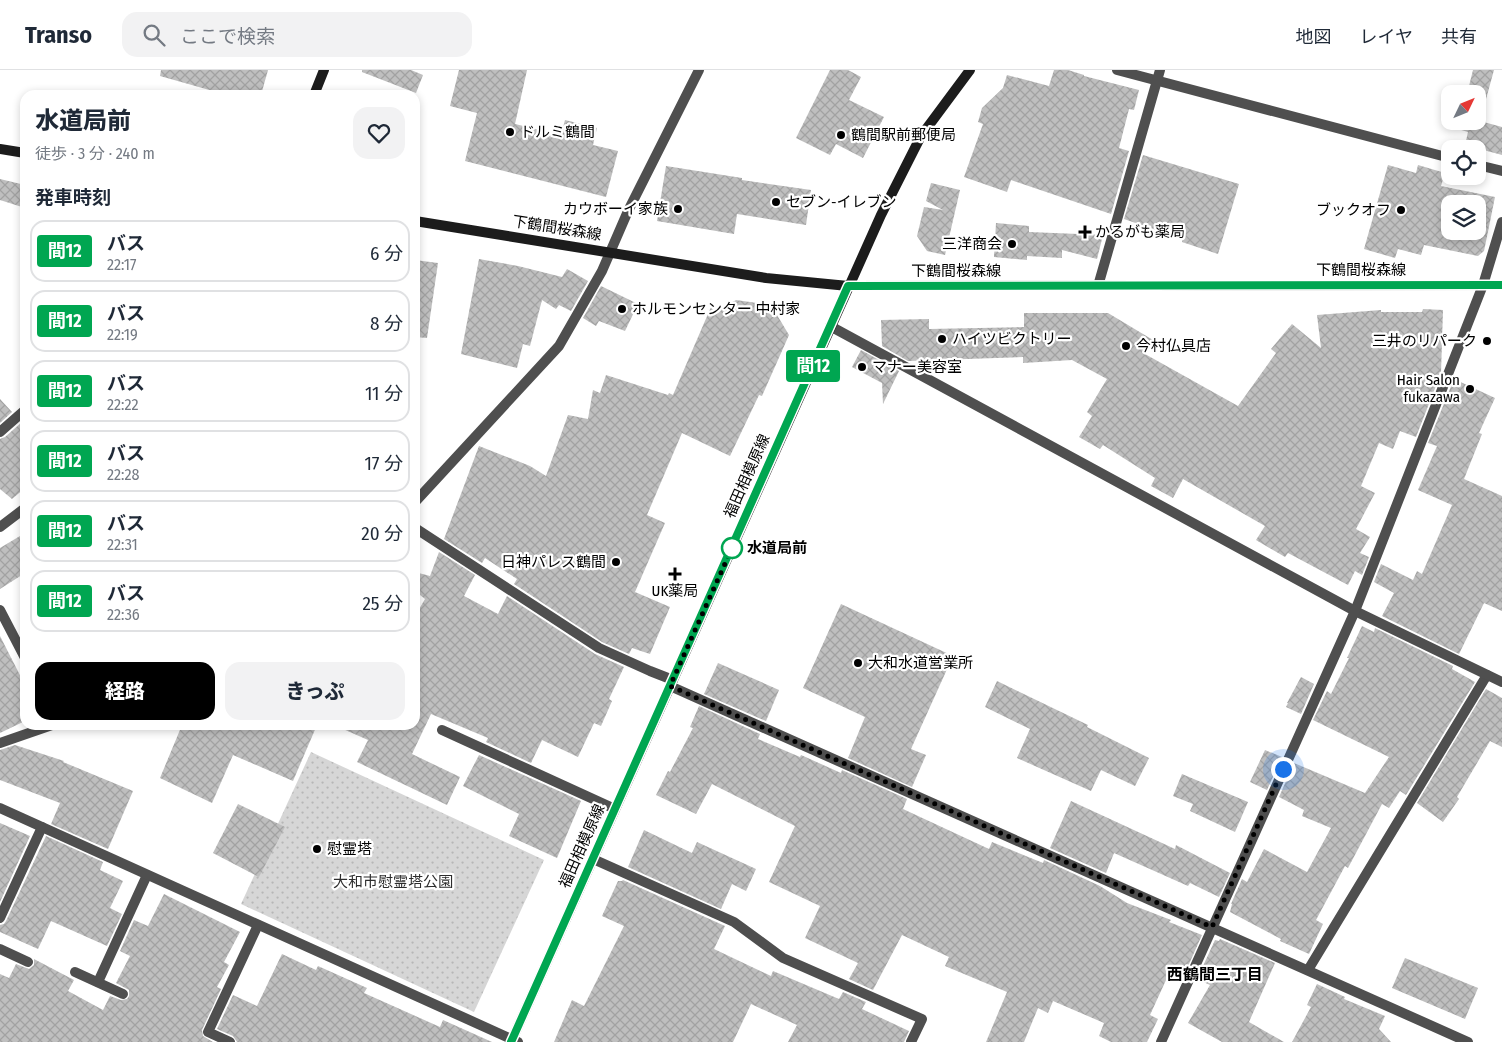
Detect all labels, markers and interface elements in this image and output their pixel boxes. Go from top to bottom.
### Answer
search box [122,12,472,57]
text: Transo [25,21,92,49]
icon: search [140,21,168,49]
text: ここで検索 [180,25,275,48]
text: 地図 [1296,26,1332,48]
text: レイヤ [1360,26,1413,48]
text: 共有 [1441,26,1477,48]
north arrow [1441,85,1486,130]
map controls [1441,85,1486,240]
text: 水道局前 [35,107,131,135]
button: heart [353,107,405,159]
place label: ドルミ鶴間 [520,123,595,141]
marker: ドルミ鶴間 [504,126,516,138]
place label: 鶴間駅前郵便局 [851,126,956,144]
marker: 鶴間駅前郵便局 [835,129,847,141]
button: locate [1441,140,1486,185]
text: 徒歩 · 3 分 · 240 m [35,144,155,163]
text: 発車時刻 [35,186,111,209]
place label: セブン-イレブン [786,193,897,211]
button: layers [1441,195,1486,240]
marker: セブン-イレブン [770,196,782,208]
place label: カウボーイ家族 [563,200,668,218]
place label: ブックオフ [1316,201,1391,219]
marker: カウボーイ家族 [672,203,684,215]
marker: ブックオフ [1395,204,1407,216]
street label: 下鶴間桜森線 [511,212,603,244]
place label: かるがも薬局 [1095,223,1185,241]
marker: かるがも薬局 [1079,226,1091,238]
text: バス [107,232,145,255]
place label: 三洋商会 [942,235,1002,253]
marker: 三洋商会 [1006,238,1018,250]
text: 間12 [48,240,81,262]
text: 6 分 [370,242,403,265]
text: 22:17 [107,255,137,274]
street label: 下鶴間桜森線 [1316,261,1406,279]
street label: 下鶴間桜森線 [911,262,1001,280]
place label: ホルモンセンター 中村家 [632,300,801,318]
text: バス [107,302,145,325]
marker: ホルモンセンター 中村家 [616,303,628,315]
text: 間12 [48,310,81,332]
text: 8 分 [370,312,403,335]
text: 22:19 [107,325,138,344]
place label: ハイツビクトリー [952,330,1072,348]
place label: 三井のリパーク [1372,332,1477,350]
marker: ハイツビクトリー [936,333,948,345]
marker: 三井のリパーク [1481,335,1493,347]
place label: 今村仏具店 [1136,337,1211,355]
marker: 今村仏具店 [1120,340,1132,352]
line badge: 間12 [784,350,842,382]
text: 間12 [796,355,830,377]
place label: マナー美容室 [872,358,962,376]
marker: マナー美容室 [856,361,868,373]
place label: Hair Salon fukazawa [1397,371,1460,406]
text: バス [107,372,145,395]
text: 間12 [48,380,81,402]
text: 11 分 [365,382,403,405]
marker: Hair Salon fukazawa [1464,383,1476,395]
text: 22:22 [107,395,139,414]
street label: 福田相模原線 [720,431,774,521]
text: バス [107,442,145,465]
text: 間12 [48,450,81,472]
text: 17 分 [364,452,403,475]
text: 22:28 [107,465,140,484]
text: バス [107,512,145,535]
text: 間12 [48,520,81,542]
text: 20 分 [361,522,403,545]
text: 22:31 [107,535,138,554]
marker: 水道局前 [721,537,743,559]
place label: 水道局前 [747,539,807,557]
place label: 日神パレス鶴間 [501,553,606,571]
marker: 日神パレス鶴間 [610,556,622,568]
marker: UK薬局 [669,568,681,580]
text: バス [107,582,145,605]
place label: UK薬局 [652,582,698,600]
text: 間12 [48,590,81,612]
text: 25 分 [362,592,403,615]
text: 22:36 [107,605,140,624]
place label: 大和水道営業所 [868,654,973,672]
marker: 大和水道営業所 [852,657,864,669]
button: 経路 [35,662,215,720]
button: きっぷ [225,662,405,720]
your location [1271,757,1296,782]
street label: 福田相模原線 [555,801,609,891]
place label: 慰霊塔 [327,840,372,858]
marker: 慰霊塔 [311,843,323,855]
park label: 大和市慰霊塔公園 [333,873,453,891]
district label: 西鶴間三丁目 [1167,965,1263,984]

